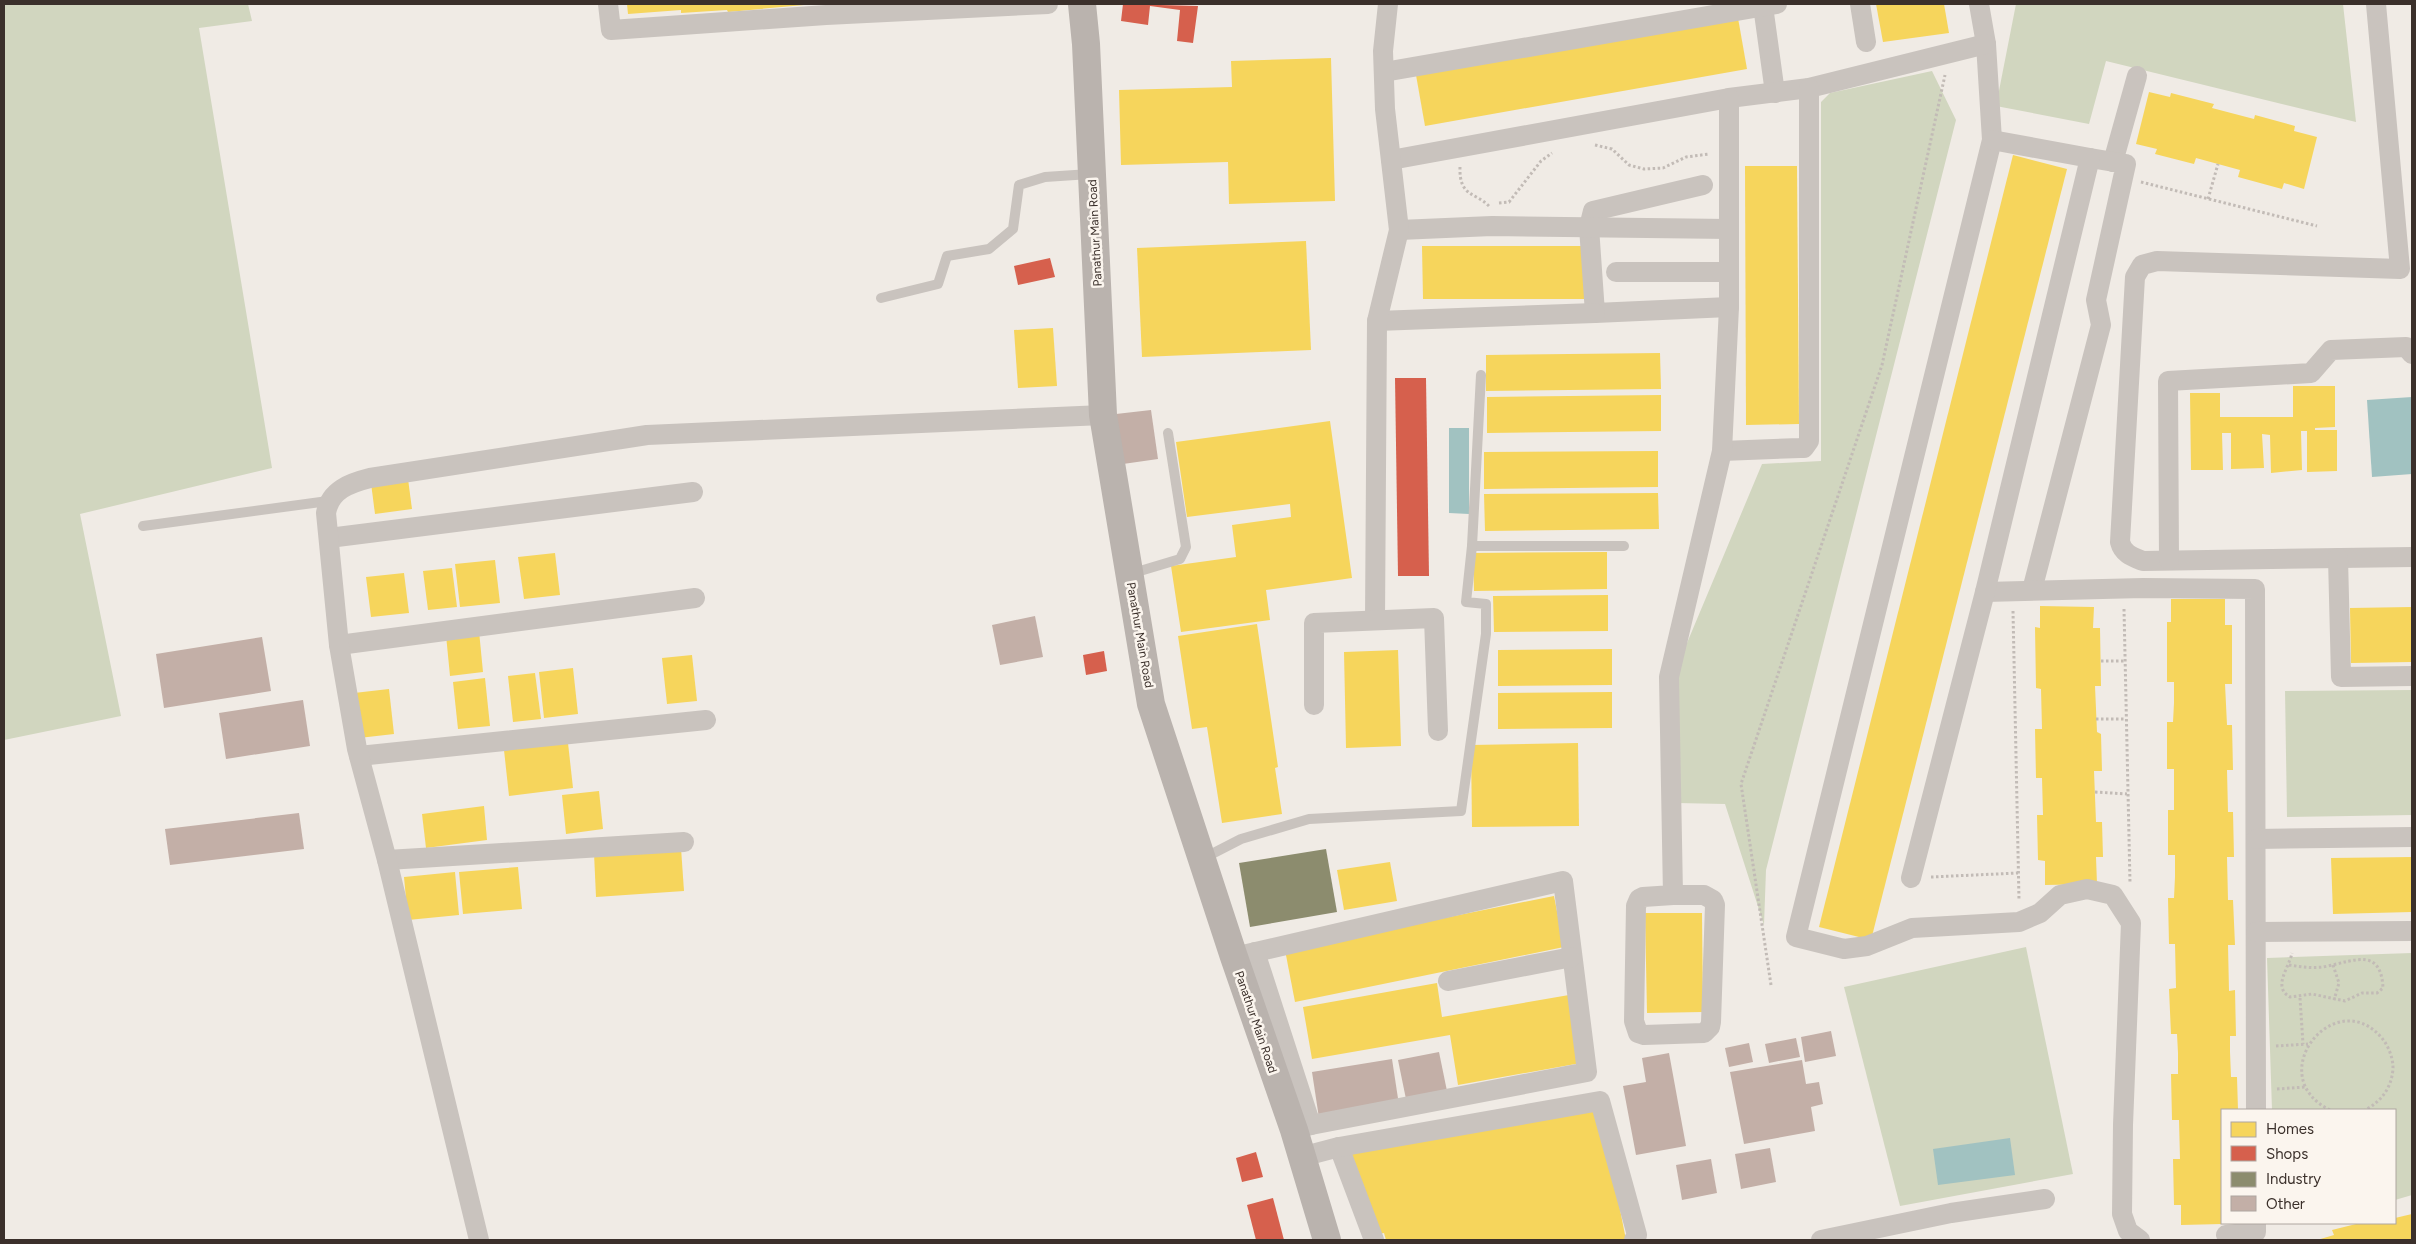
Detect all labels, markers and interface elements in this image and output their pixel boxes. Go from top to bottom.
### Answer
street label: Panathur Main Road [1085,179,1105,287]
street label: Panathur Main Road [1124,581,1156,689]
street label: Panathur Main Road [1232,969,1280,1075]
legend [2221,1109,2396,1224]
text: Homes [2266,1120,2314,1138]
text: Shops [2266,1145,2308,1163]
text: Industry [2266,1170,2321,1188]
text: Other [2266,1195,2305,1213]

